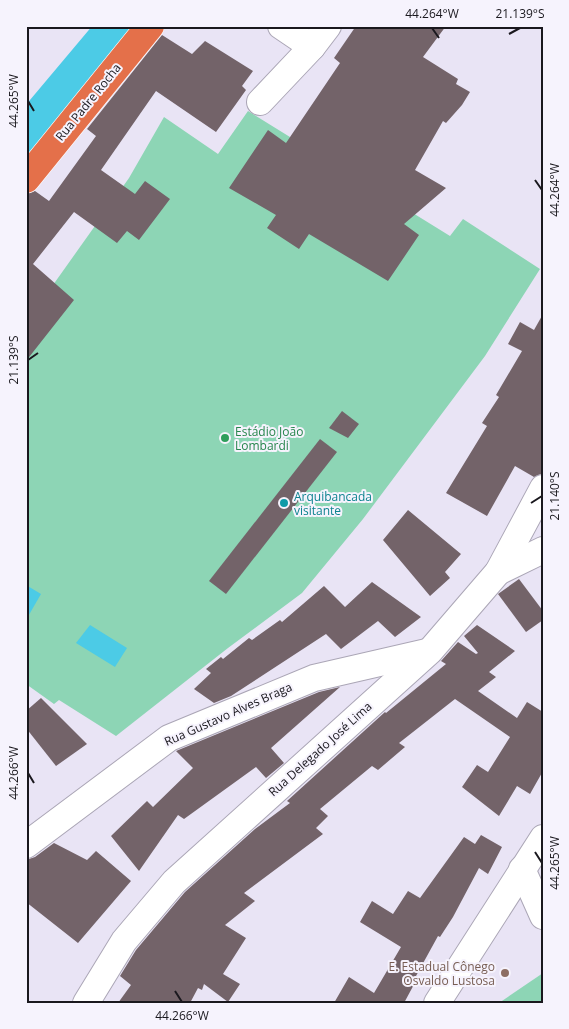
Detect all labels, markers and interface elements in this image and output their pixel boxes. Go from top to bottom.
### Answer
text: 44.264°W [405,5,459,22]
text: 21.139°S [495,5,545,22]
street label: Rua Padre Rocha [52,60,124,144]
text: 44.265°W [5,74,22,128]
text: 44.264°W [546,163,563,217]
text: 21.139°S [5,335,22,385]
place label: Estádio João Lombardi [235,423,303,454]
marker: Estádio João Lombardi [219,432,231,444]
text: 21.140°S [546,471,563,521]
place label: Arquibancada visitante [294,488,372,519]
marker: Arquibancada visitante [278,497,290,509]
street label: Rua Gustavo Alves Braga [161,678,295,750]
street label: Rua Delegado José Lima [265,698,375,800]
text: 44.266°W [5,746,22,800]
text: 44.265°W [546,836,563,890]
place label: E. Estadual Cônego Osvaldo Lustosa [389,958,495,989]
marker: E. Estadual Cônego Osvaldo Lustosa [499,967,511,979]
text: 44.266°W [155,1007,209,1024]

